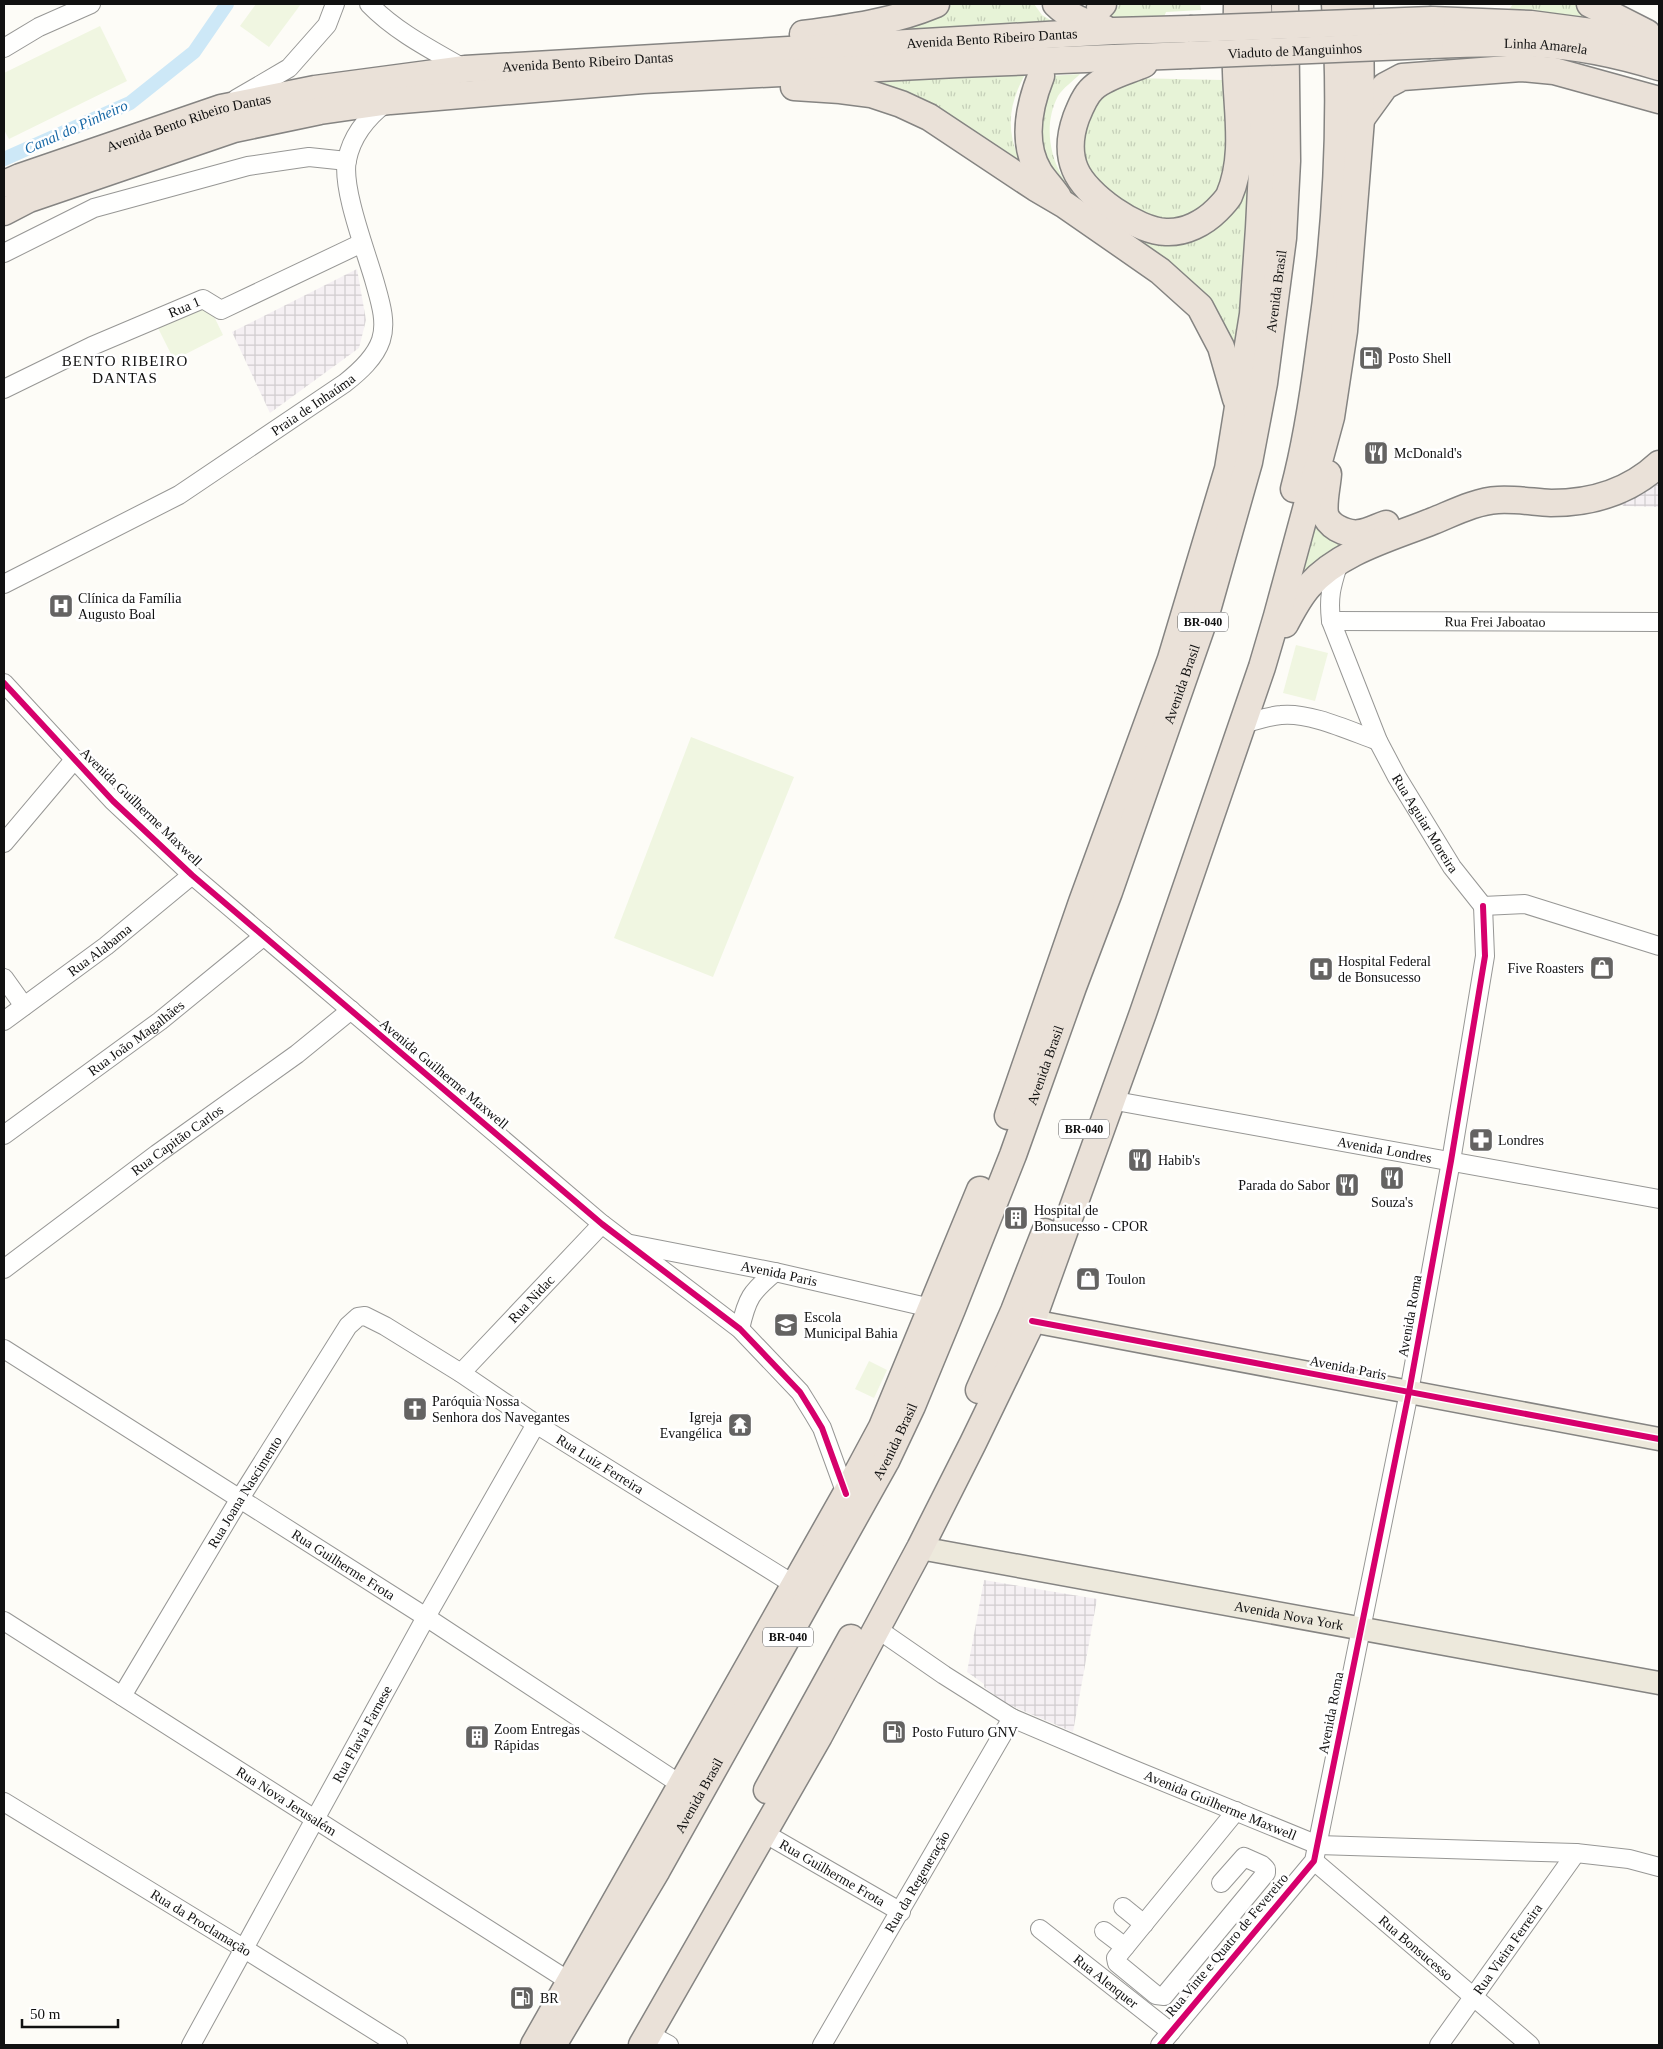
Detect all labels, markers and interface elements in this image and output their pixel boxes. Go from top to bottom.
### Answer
street label: Avenida Bento Ribeiro Dantas [906,26,1078,51]
street label: Linha Amarela [1504,36,1589,57]
street label: Viaduto de Manguinhos [1227,40,1362,61]
street label: Avenida Bento Ribeiro Dantas [502,49,674,74]
street label: Avenida Bento Ribeiro Dantas [104,91,272,154]
water label: Canal do Pinheiro [22,97,130,157]
street label: Avenida Brasil [1263,249,1289,334]
street label: Rua 1 [166,294,202,320]
fuel station icon: Posto Shell [1358,345,1384,371]
place label: Posto Shell [1388,351,1452,366]
district label: BENTO RIBEIRO DANTAS [62,353,188,386]
street label: Praia de Inhaúma [268,370,358,438]
restaurant icon: McDonald's [1363,440,1389,466]
place label: McDonald's [1394,446,1462,461]
place label: Clínica da Família Augusto Boal [78,591,182,622]
hospital icon: Clínica da Família Augusto Boal [48,593,74,619]
road number: BR-040 [1178,612,1228,632]
street label: Rua Frei Jaboatao [1444,614,1546,629]
street label: Avenida Brasil [1161,642,1202,726]
street label: Avenida Guilherme Maxwell [77,745,205,869]
street label: Rua Aguiar Moreira [1389,771,1462,876]
street label: Rua Alabama [65,920,135,979]
place label: Hospital Federal de Bonsucesso [1338,954,1431,985]
shop icon: Five Roasters [1589,955,1615,981]
hospital icon: Hospital Federal de Bonsucesso [1308,956,1334,982]
place label: Five Roasters [1507,961,1584,976]
street label: Rua João Magalhães [85,997,187,1078]
street label: Avenida Guilherme Maxwell [377,1016,511,1132]
street label: Avenida Brasil [1024,1023,1066,1107]
street label: Rua Capitão Carlos [128,1102,226,1178]
road number: BR-040 [1059,1120,1109,1138]
pharmacy icon: Londres [1468,1127,1494,1153]
place label: Londres [1498,1133,1544,1148]
street label: Avenida Londres [1336,1134,1433,1165]
restaurant icon: Habib's [1127,1147,1153,1173]
place label: Habib's [1158,1153,1200,1168]
restaurant icon: Souza's [1379,1165,1405,1191]
restaurant icon: Parada do Sabor [1334,1172,1360,1198]
place label: Parada do Sabor [1238,1178,1330,1193]
place label: Souza's [1371,1195,1413,1210]
place label: Hospital de Bonsucesso - CPOR [1034,1203,1149,1234]
building icon: Hospital de Bonsucesso - CPOR [1003,1205,1029,1231]
street label: Avenida Paris [740,1258,819,1289]
shop icon: Toulon [1075,1266,1101,1292]
street label: Rua Nidac [505,1272,557,1326]
place label: Toulon [1106,1272,1145,1287]
street label: Avenida Roma [1395,1273,1425,1358]
place label: Escola Municipal Bahia [804,1310,898,1341]
school or university icon: Escola Municipal Bahia [773,1312,799,1338]
street label: Avenida Paris [1308,1353,1388,1383]
place label: Paróquia Nossa Senhora dos Navegantes [432,1394,570,1425]
church icon: Paróquia Nossa Senhora dos Navegantes [402,1396,428,1422]
street label: Avenida Brasil [870,1401,920,1482]
place label: Igreja Evangélica [660,1410,723,1441]
temple icon: Igreja Evangélica [727,1412,753,1438]
street label: Rua Luiz Ferreira [554,1431,647,1497]
street label: Rua Joana Nascimento [205,1433,285,1551]
street label: Rua Guilherme Frota [289,1526,398,1603]
street label: Avenida Nova York [1233,1598,1345,1633]
road number: BR-040 [763,1628,813,1646]
street label: Avenida Roma [1316,1670,1346,1755]
street label: Rua Flavia Farnese [329,1683,394,1785]
fuel station icon: Posto Futuro GNV [881,1719,907,1745]
place label: Zoom Entregas Rápidas [494,1722,580,1753]
building icon: Zoom Entregas Rápidas [464,1724,490,1750]
place label: Posto Futuro GNV [912,1725,1018,1740]
street label: Avenida Brasil [672,1755,726,1835]
street label: Rua Nova Jerusalém [234,1764,340,1839]
street label: Avenida Guilherme Maxwell [1142,1767,1299,1843]
street label: Rua da Regeneração [882,1828,952,1935]
street label: Rua Guilherme Frota [777,1836,888,1909]
street label: Rua Vinte e Quatro de Fevereiro [1163,1870,1291,2020]
street label: Rua da Proclamação [148,1886,254,1959]
street label: Rua Vieira Ferreira [1470,1900,1545,1997]
street label: Rua Bonsucesso [1376,1912,1456,1983]
street label: Rua Alenquer [1071,1951,1141,2011]
fuel station icon: BR [509,1985,535,2011]
place label: BR [540,1991,559,2006]
scale bar [22,1996,119,2028]
text: 50 m [30,2006,61,2022]

